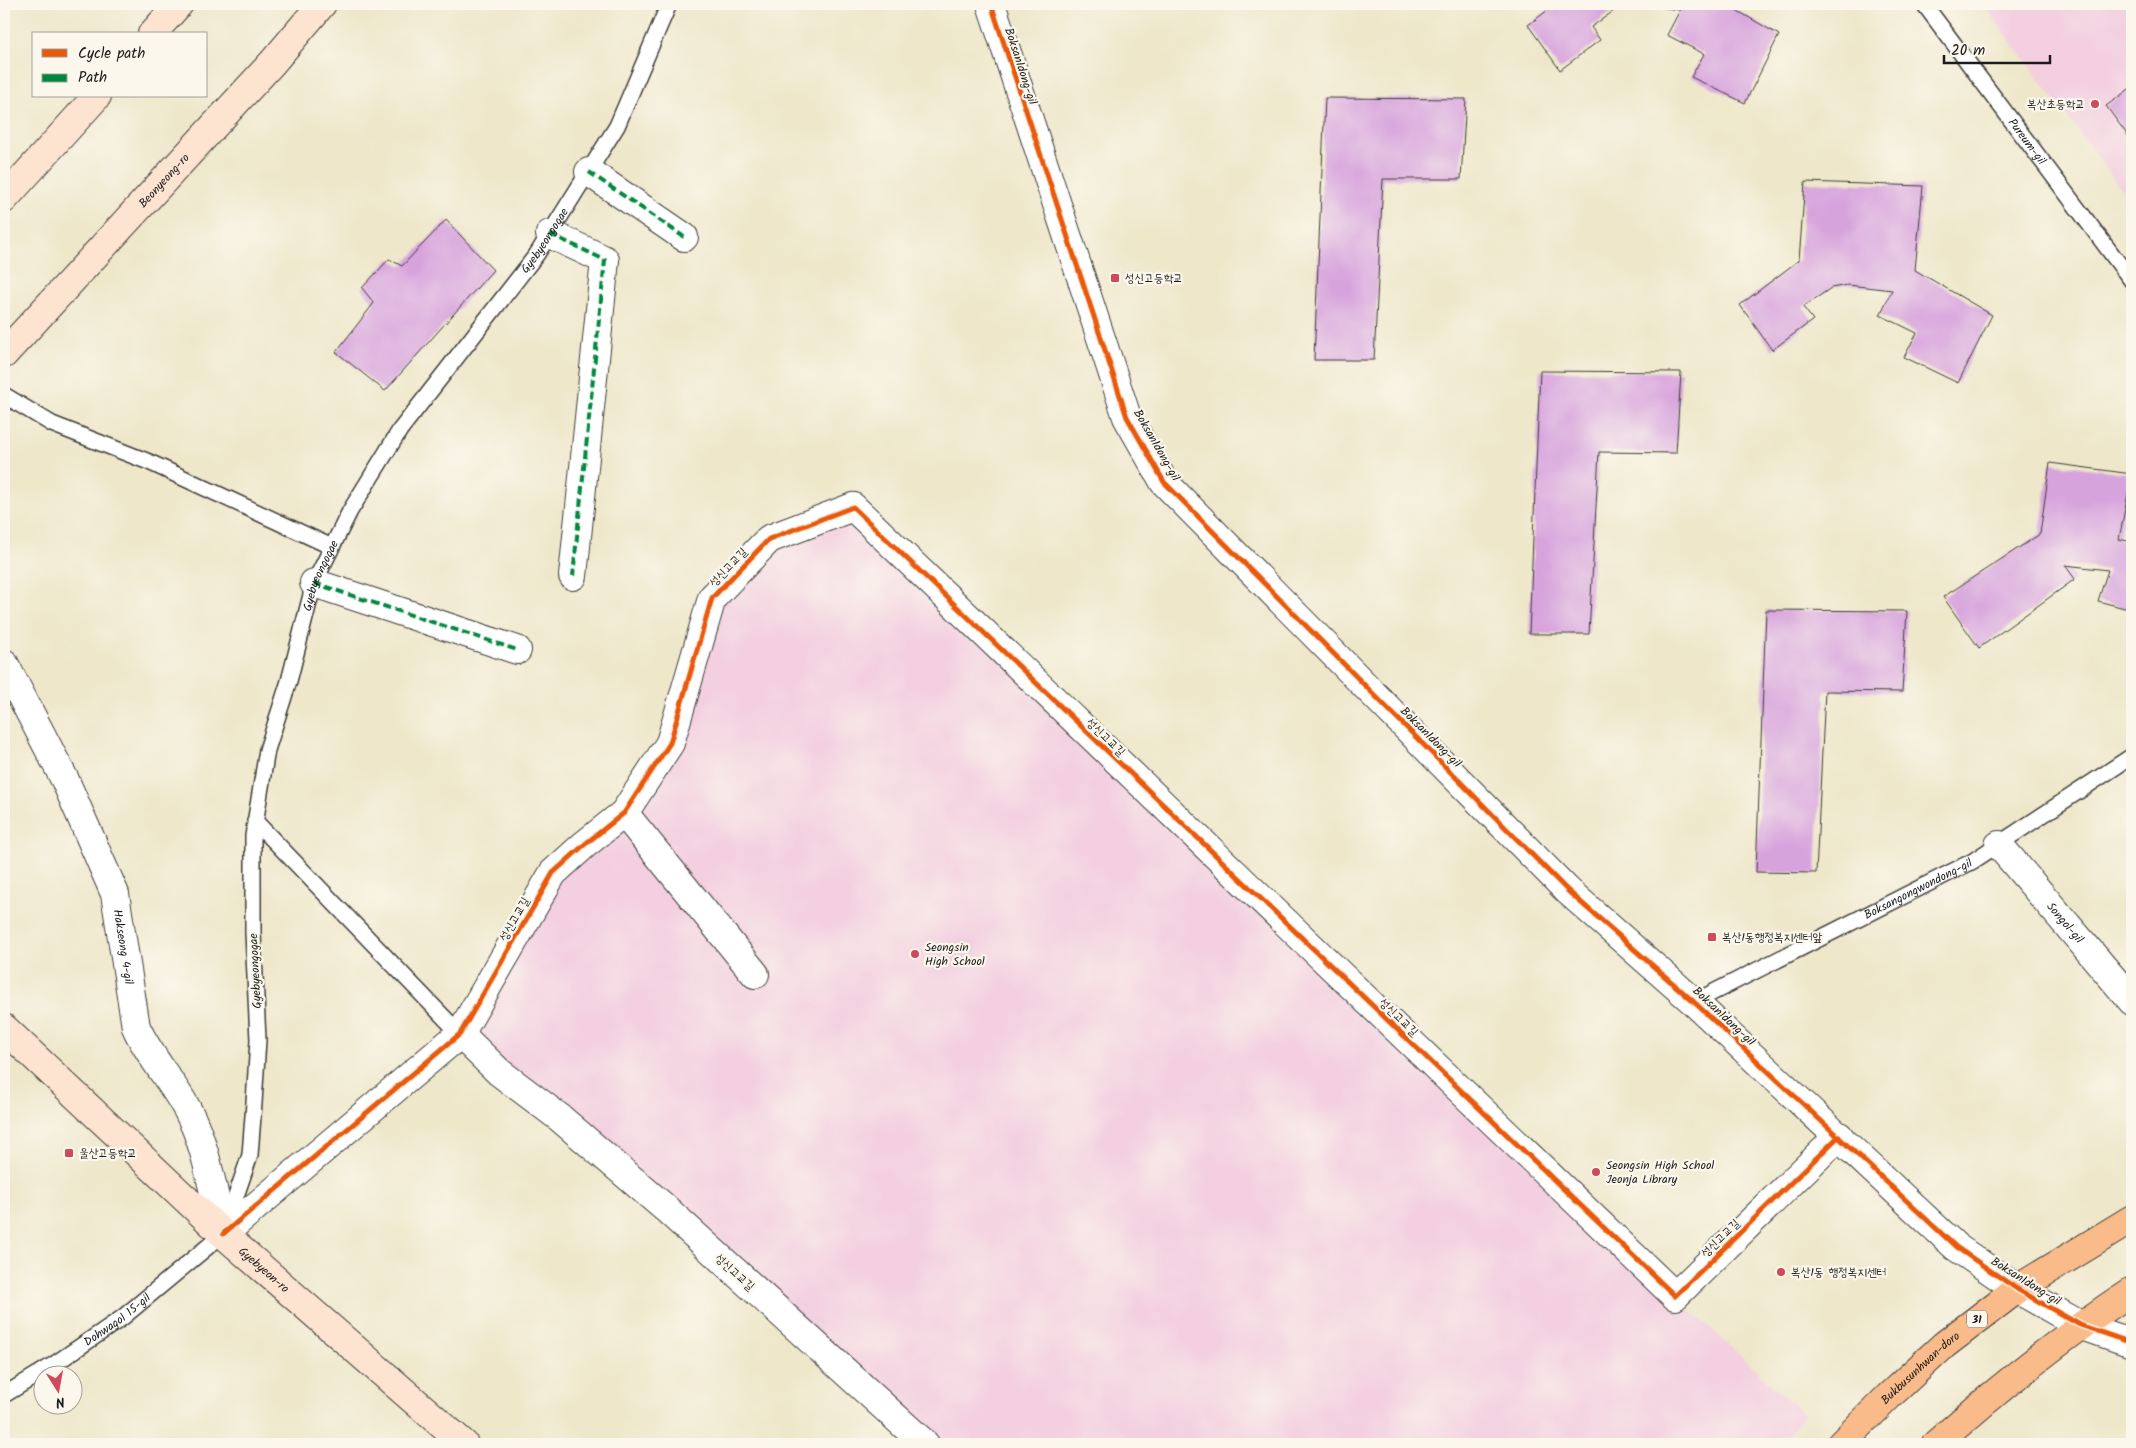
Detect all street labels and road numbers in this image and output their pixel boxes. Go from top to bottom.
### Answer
street label: Boksan1dong-gil [999,25,1042,107]
street label: Pureum-gil [2003,115,2051,169]
street label: Beonyeong-ro [134,149,194,212]
street label: Gyebyeongogae [516,204,574,278]
street label: Boksan1dong-gil [1128,406,1185,485]
street label: Gyebyeongogae [298,537,344,613]
street label: 성신고교길 [705,543,752,591]
street label: Boksan1dong-gil [1396,702,1466,772]
street label: 성신고교길 [1082,714,1130,761]
street label: Boksangongwondong-gil [1861,854,1976,925]
street label: 성신고교길 [494,893,535,945]
street label: Songol-gil [2042,898,2088,948]
street label: Hakseong 4-gil [108,908,138,986]
street label: Gyebyeongogae [244,932,267,1009]
street label: Boksan1dong-gil [1688,982,1759,1051]
street label: 성신고교길 [1375,994,1423,1041]
street label: 성신고교길 [1696,1215,1745,1262]
street label: Gyebyeon-ro [234,1242,293,1298]
street label: 성신고교길 [710,1249,759,1296]
street label: Boksan1dong-gil [1987,1252,2065,1311]
street label: Dohwagol 15-gil [80,1289,155,1351]
road number: 31 [1967,1310,1987,1328]
street label: Bukbusunhwan-doro [1877,1327,1964,1409]

